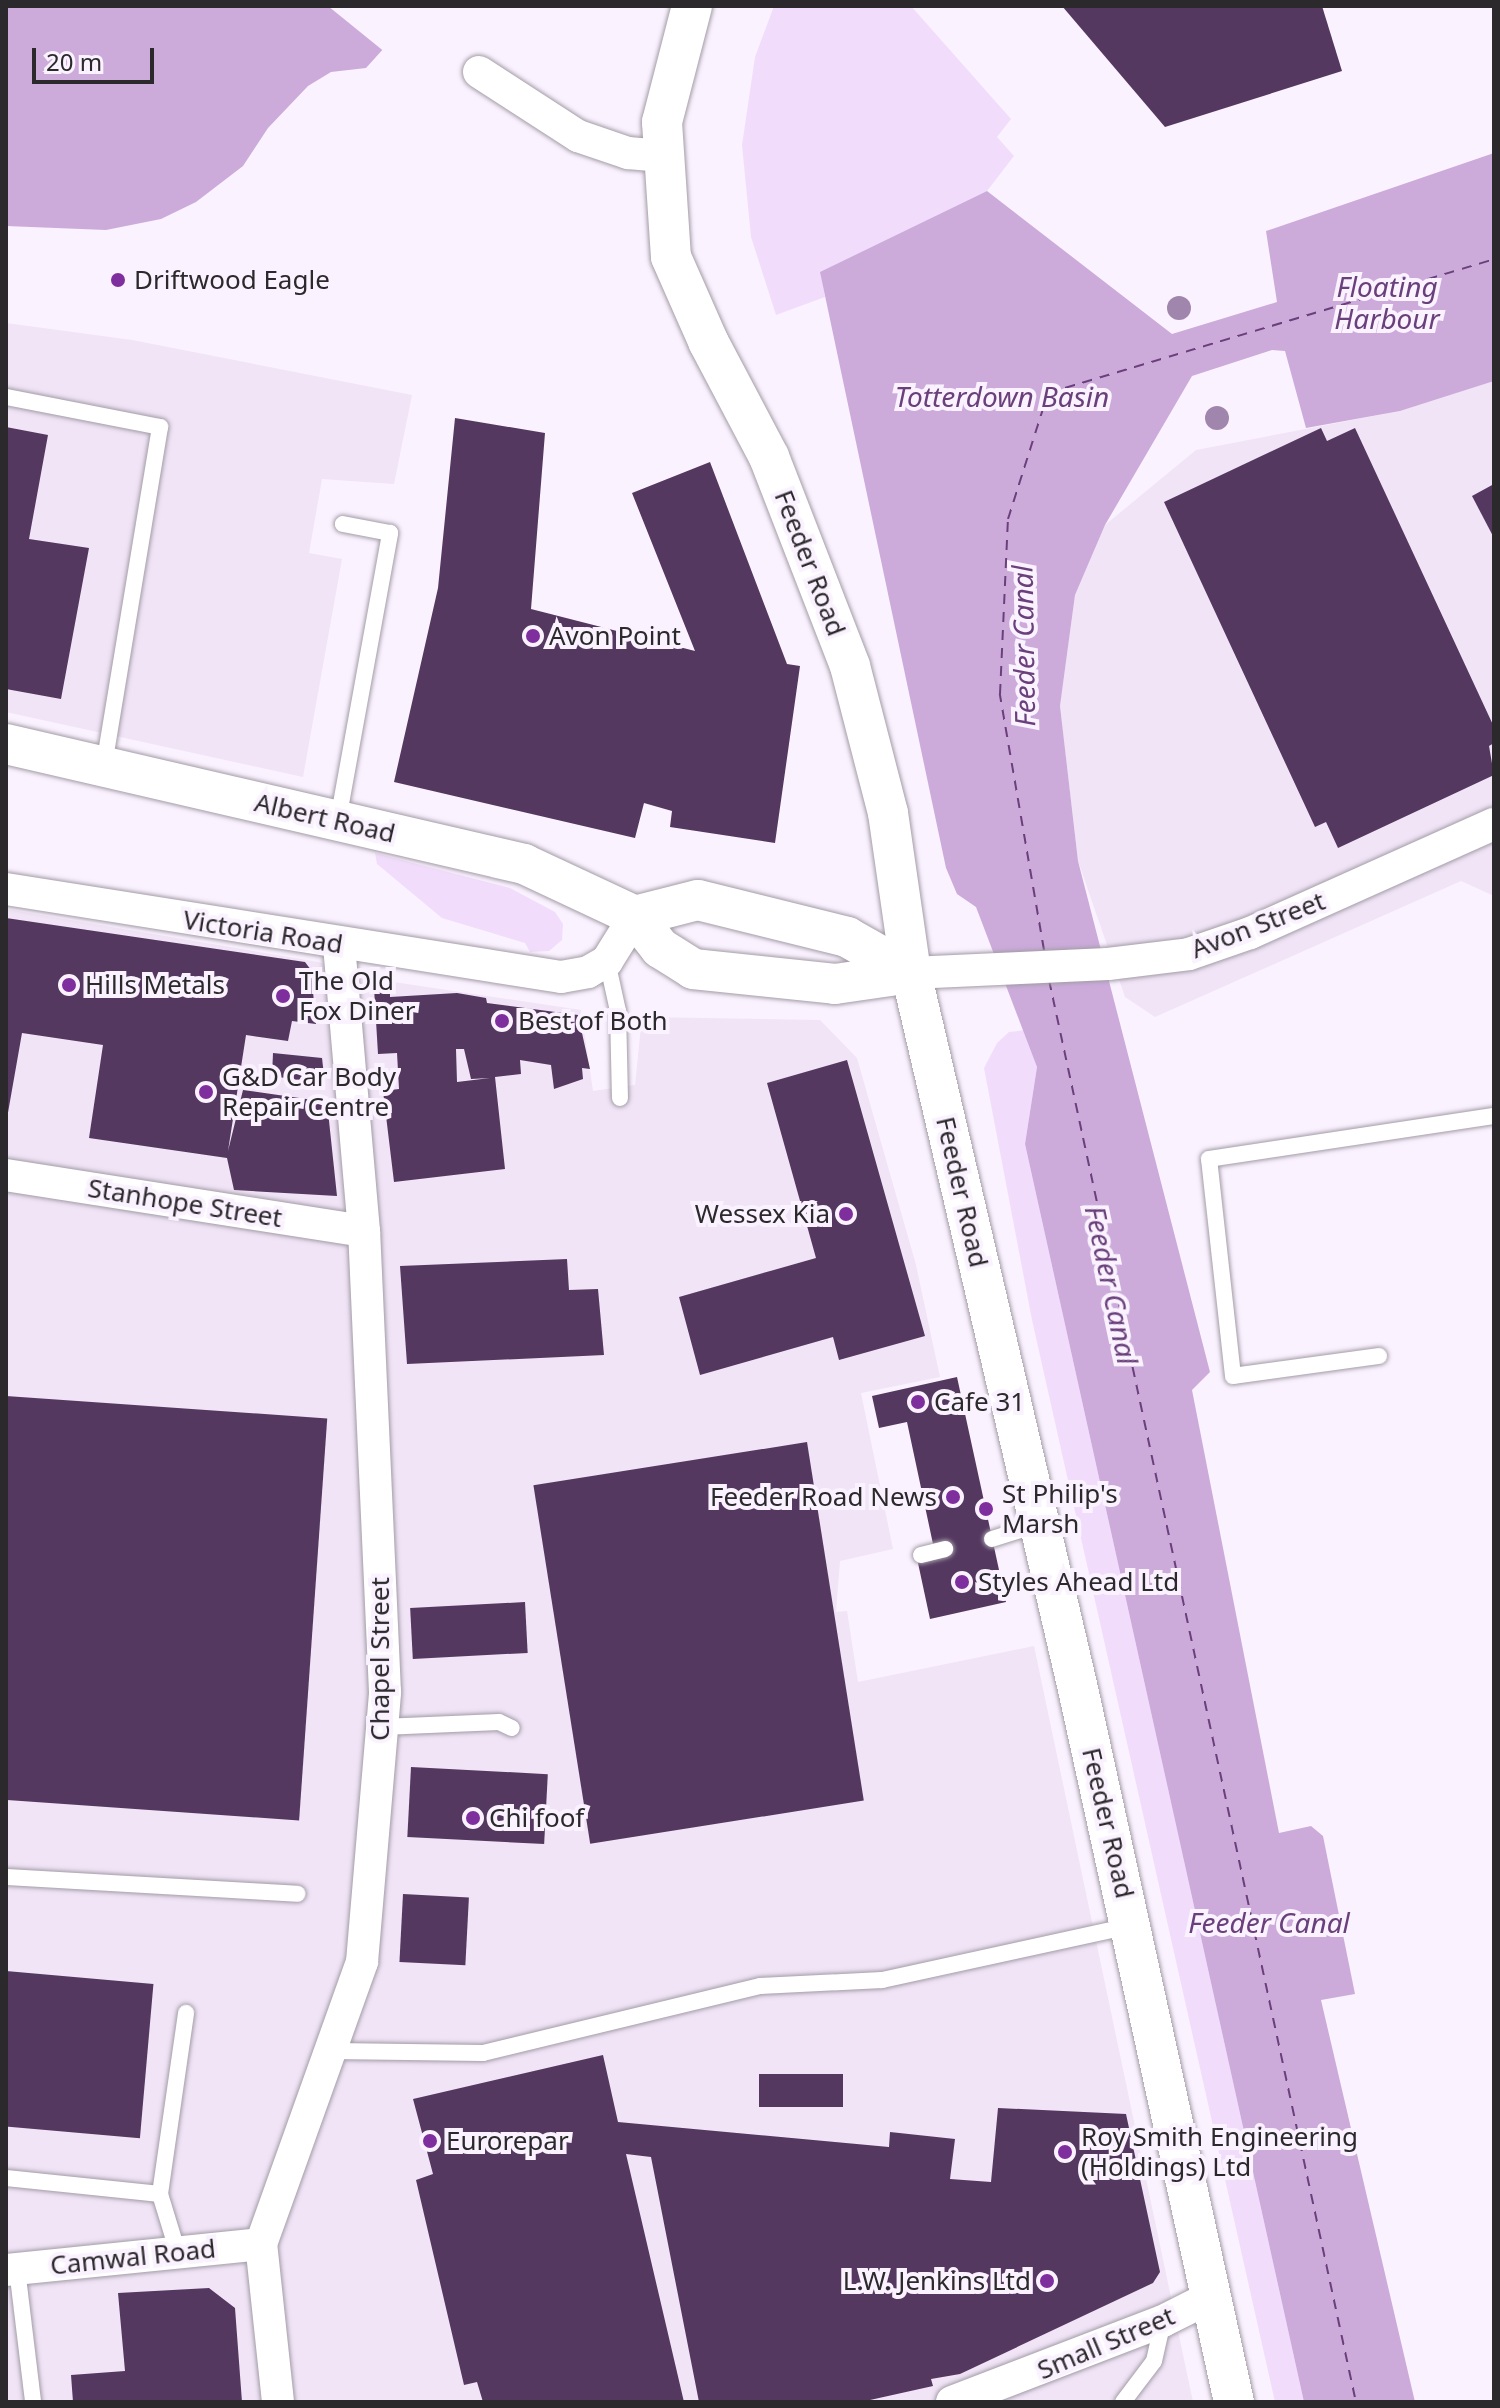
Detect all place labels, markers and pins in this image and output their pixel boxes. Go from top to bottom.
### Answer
place label: Driftwood Eagle [134,264,330,296]
marker: Driftwood Eagle [109,271,127,289]
place label: Avon Point [549,620,681,652]
marker: Avon Point [524,627,542,645]
place label: The Old Fox Diner [299,965,415,1026]
place label: Hills Metals [85,969,225,1001]
marker: Hills Metals [60,976,78,994]
marker: The Old Fox Diner [274,987,292,1005]
place label: Best of Both [518,1005,668,1037]
marker: Best of Both [493,1012,511,1030]
place label: G&D Car Body Repair Centre [222,1061,396,1122]
marker: G&D Car Body Repair Centre [197,1083,215,1101]
place label: Wessex Kia [695,1198,830,1230]
marker: Wessex Kia [837,1205,855,1223]
place label: Cafe 31 [934,1386,1025,1418]
marker: Cafe 31 [909,1393,927,1411]
place label: St Philip's Marsh [1002,1478,1118,1540]
place label: Feeder Road News [710,1481,937,1513]
marker: Feeder Road News [944,1488,962,1506]
marker: St Philip's Marsh [977,1500,995,1518]
place label: Styles Ahead Ltd [978,1566,1179,1598]
marker: Styles Ahead Ltd [953,1573,971,1591]
place label: Chi foof [489,1802,584,1834]
marker: Chi foof [464,1809,482,1827]
place label: Roy Smith Engineering (Holdings) Ltd [1081,2121,1358,2182]
place label: Eurorepar [446,2125,569,2157]
marker: Eurorepar [421,2132,439,2150]
marker: Roy Smith Engineering (Holdings) Ltd [1056,2143,1074,2161]
place label: L.W. Jenkins Ltd [843,2265,1031,2297]
marker: L.W. Jenkins Ltd [1038,2272,1056,2290]

